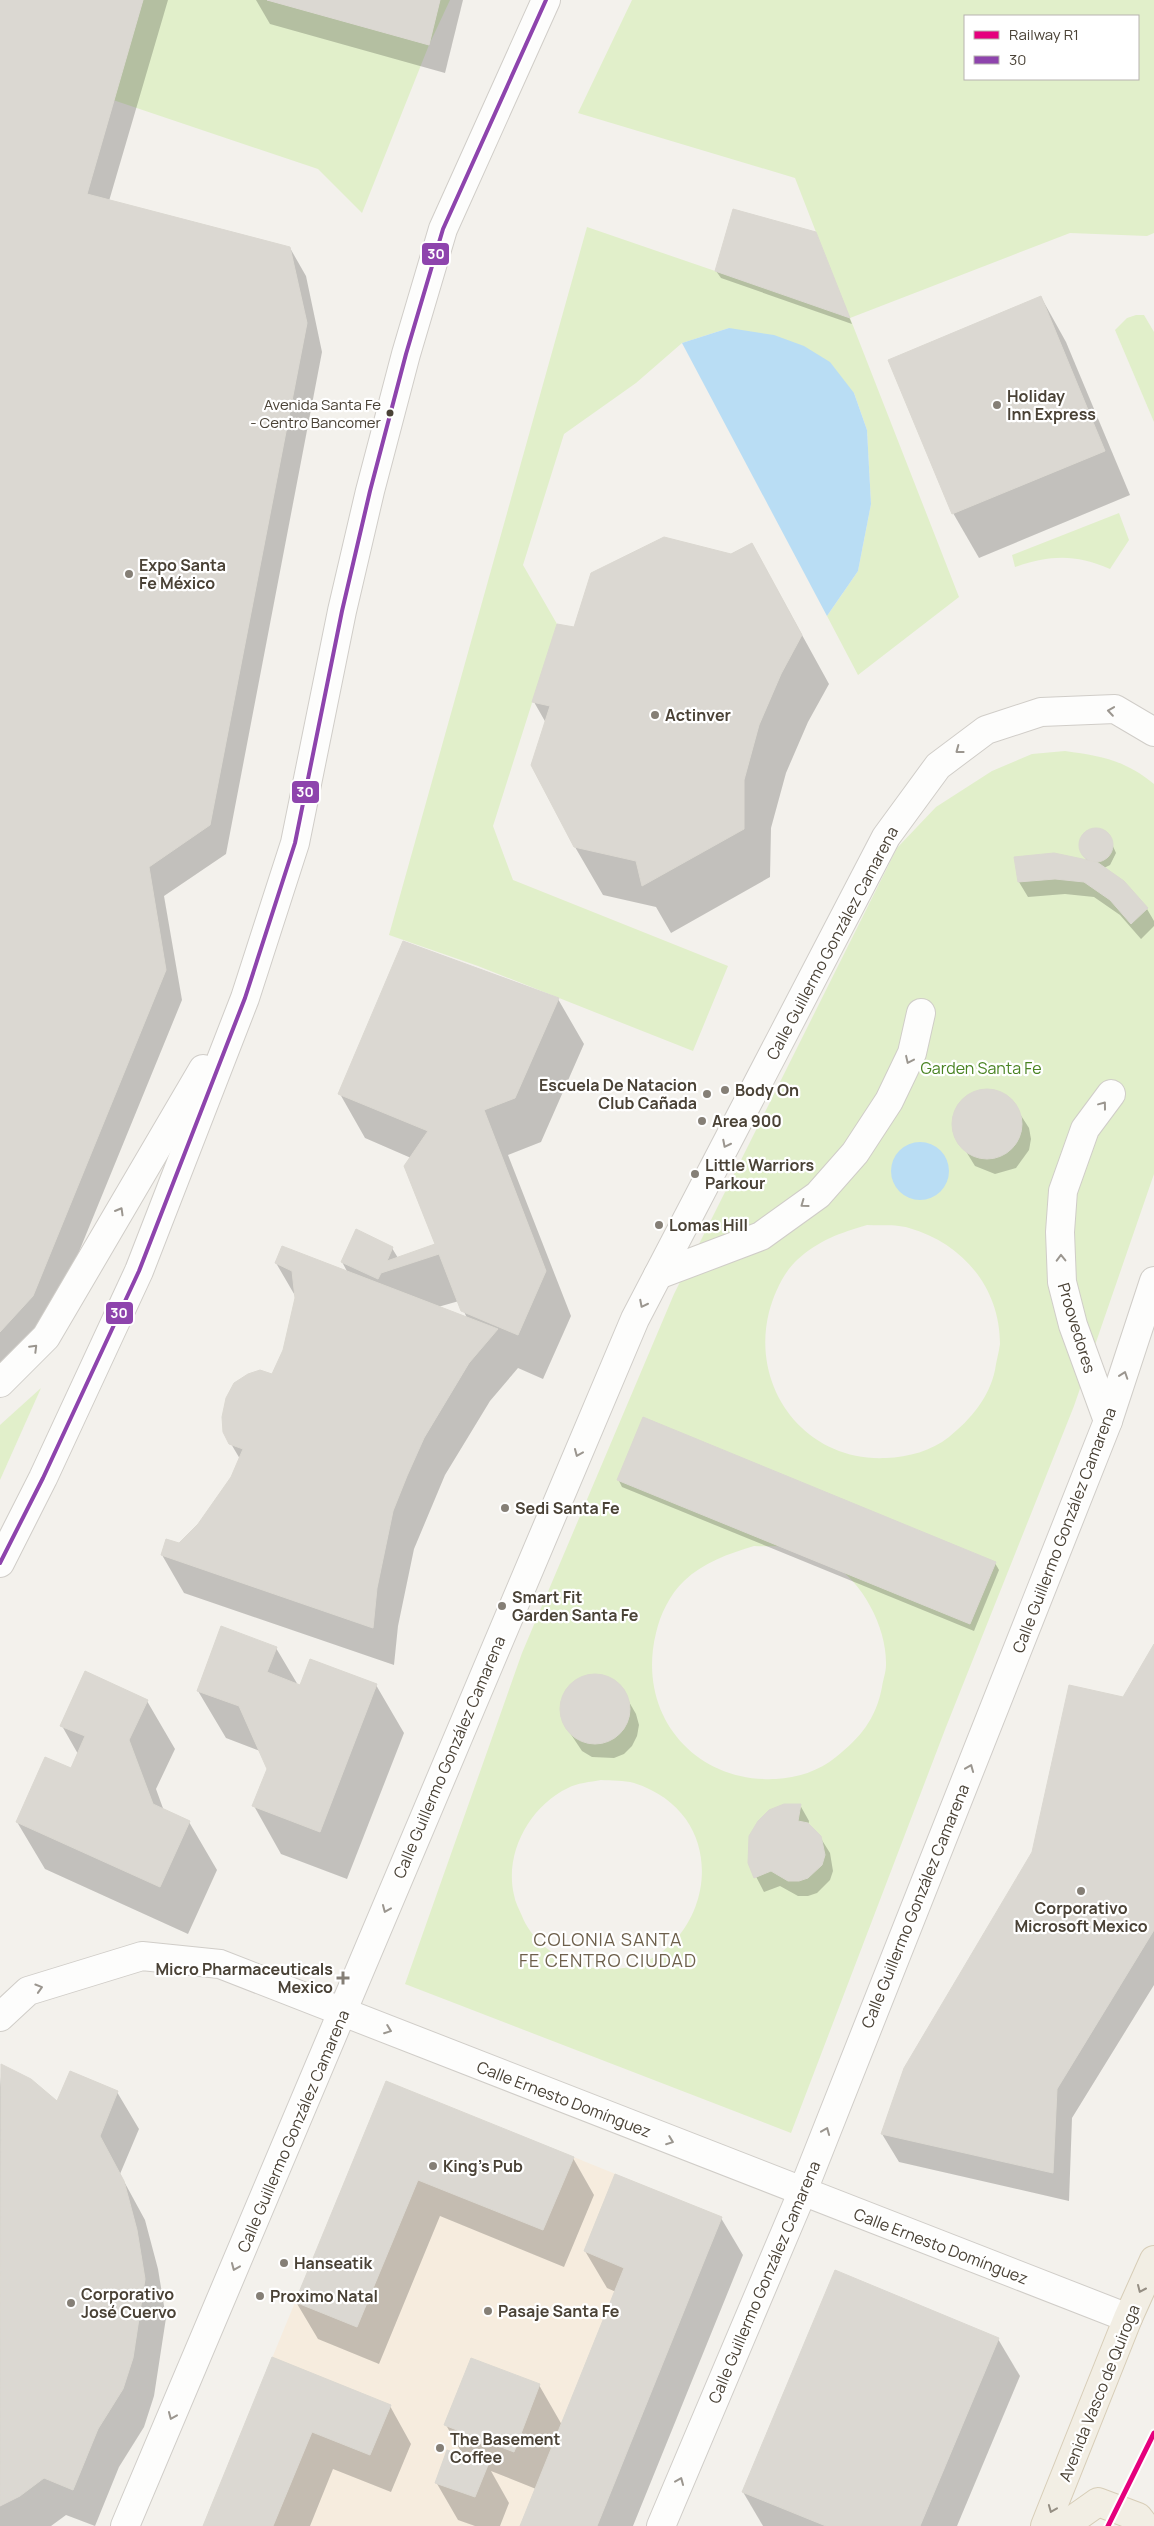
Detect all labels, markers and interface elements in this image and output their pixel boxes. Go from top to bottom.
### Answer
legend [964,15,1139,80]
text: Railway R1 [1009,24,1079,45]
text: 30 [1009,49,1026,70]
line badge: 30 [421,242,450,266]
text: 30 [427,244,445,263]
place label: Holiday Inn Express [1007,385,1096,425]
place label: Avenida Santa Fe - Centro Bancomer [250,394,382,433]
marker: Holiday Inn Express [991,399,1003,411]
marker: Avenida Santa Fe - Centro Bancomer [385,408,395,418]
place label: Expo Santa Fe México [139,554,226,594]
marker: Expo Santa Fe México [123,568,135,580]
place label: Actinver [665,704,731,726]
one-way arrow [1107,706,1115,717]
marker: Actinver [649,709,661,721]
one-way arrow [956,745,965,753]
line badge: 30 [291,780,320,804]
text: 30 [296,782,314,801]
street label: Calle Guillermo González Camarena [761,822,903,1064]
one-way arrow [904,1055,915,1064]
park label: Garden Santa Fe [921,1057,1042,1079]
place label: Escuela De Natacion Club Cañada [539,1074,697,1114]
place label: Body On [735,1079,799,1101]
marker: Body On [719,1084,731,1096]
marker: Escuela De Natacion Club Cañada [701,1088,713,1100]
one-way arrow [1097,1101,1106,1111]
place label: Area 900 [712,1110,782,1132]
marker: Area 900 [696,1115,708,1127]
one-way arrow [722,1139,732,1148]
place label: Little Warriors Parkour [705,1154,815,1194]
marker: Little Warriors Parkour [689,1168,701,1180]
one-way arrow [801,1199,810,1207]
one-way arrow [113,1207,123,1216]
place label: Lomas Hill [669,1214,748,1236]
marker: Lomas Hill [653,1219,665,1231]
one-way arrow [1056,1253,1066,1261]
street label: Proovedores [1053,1280,1101,1376]
one-way arrow [639,1298,649,1307]
line badge: 30 [105,1301,134,1325]
text: 30 [110,1303,128,1322]
one-way arrow [28,1345,37,1354]
one-way arrow [1118,1372,1128,1380]
street label: Calle Guillermo González Camarena [1007,1404,1121,1656]
one-way arrow [574,1448,585,1457]
place label: Sedi Santa Fe [515,1497,620,1519]
marker: Sedi Santa Fe [499,1502,511,1514]
place label: Smart Fit Garden Santa Fe [512,1586,639,1626]
marker: Smart Fit Garden Santa Fe [496,1600,508,1612]
street label: Calle Guillermo González Camarena [388,1632,510,1882]
one-way arrow [964,1765,974,1773]
street label: Calle Guillermo González Camarena [856,1781,974,2031]
marker: Corporativo Microsoft Mexico [1075,1885,1087,1897]
place label: Corporativo Microsoft Mexico [1014,1897,1148,1937]
one-way arrow [382,1904,392,1913]
district label: COLONIA SANTA FE CENTRO CIUDAD [519,1927,697,1972]
place label: Micro Pharmaceuticals Mexico [155,1958,333,1998]
marker: Micro Pharmaceuticals Mexico [337,1972,349,1984]
one-way arrow [34,1984,42,1994]
street label: Calle Guillermo González Camarena [232,2006,354,2256]
one-way arrow [384,2024,392,2034]
street label: Calle Ernesto Domínguez [474,2056,654,2142]
one-way arrow [820,2127,830,2136]
one-way arrow [665,2135,674,2145]
place label: King's Pub [443,2155,523,2177]
street label: Calle Guillermo González Camarena [703,2157,825,2407]
marker: King's Pub [427,2160,439,2172]
street label: Calle Ernesto Domínguez [851,2203,1031,2289]
place label: Hanseatik [294,2252,373,2274]
marker: Hanseatik [278,2257,290,2269]
one-way arrow [231,2262,242,2271]
place label: Corporativo José Cuervo [81,2283,177,2323]
one-way arrow [1137,2284,1147,2293]
place label: Proximo Natal [270,2285,378,2307]
marker: Proximo Natal [254,2290,266,2302]
marker: Corporativo José Cuervo [65,2297,77,2309]
place label: Pasaje Santa Fe [498,2300,620,2322]
street label: Avenida Vasco de Quiroga [1053,2301,1145,2485]
marker: Pasaje Santa Fe [482,2305,494,2317]
one-way arrow [167,2411,178,2420]
place label: The Basement Coffee [450,2428,561,2468]
marker: The Basement Coffee [434,2442,446,2454]
one-way arrow [674,2477,685,2486]
one-way arrow [1047,2504,1058,2513]

